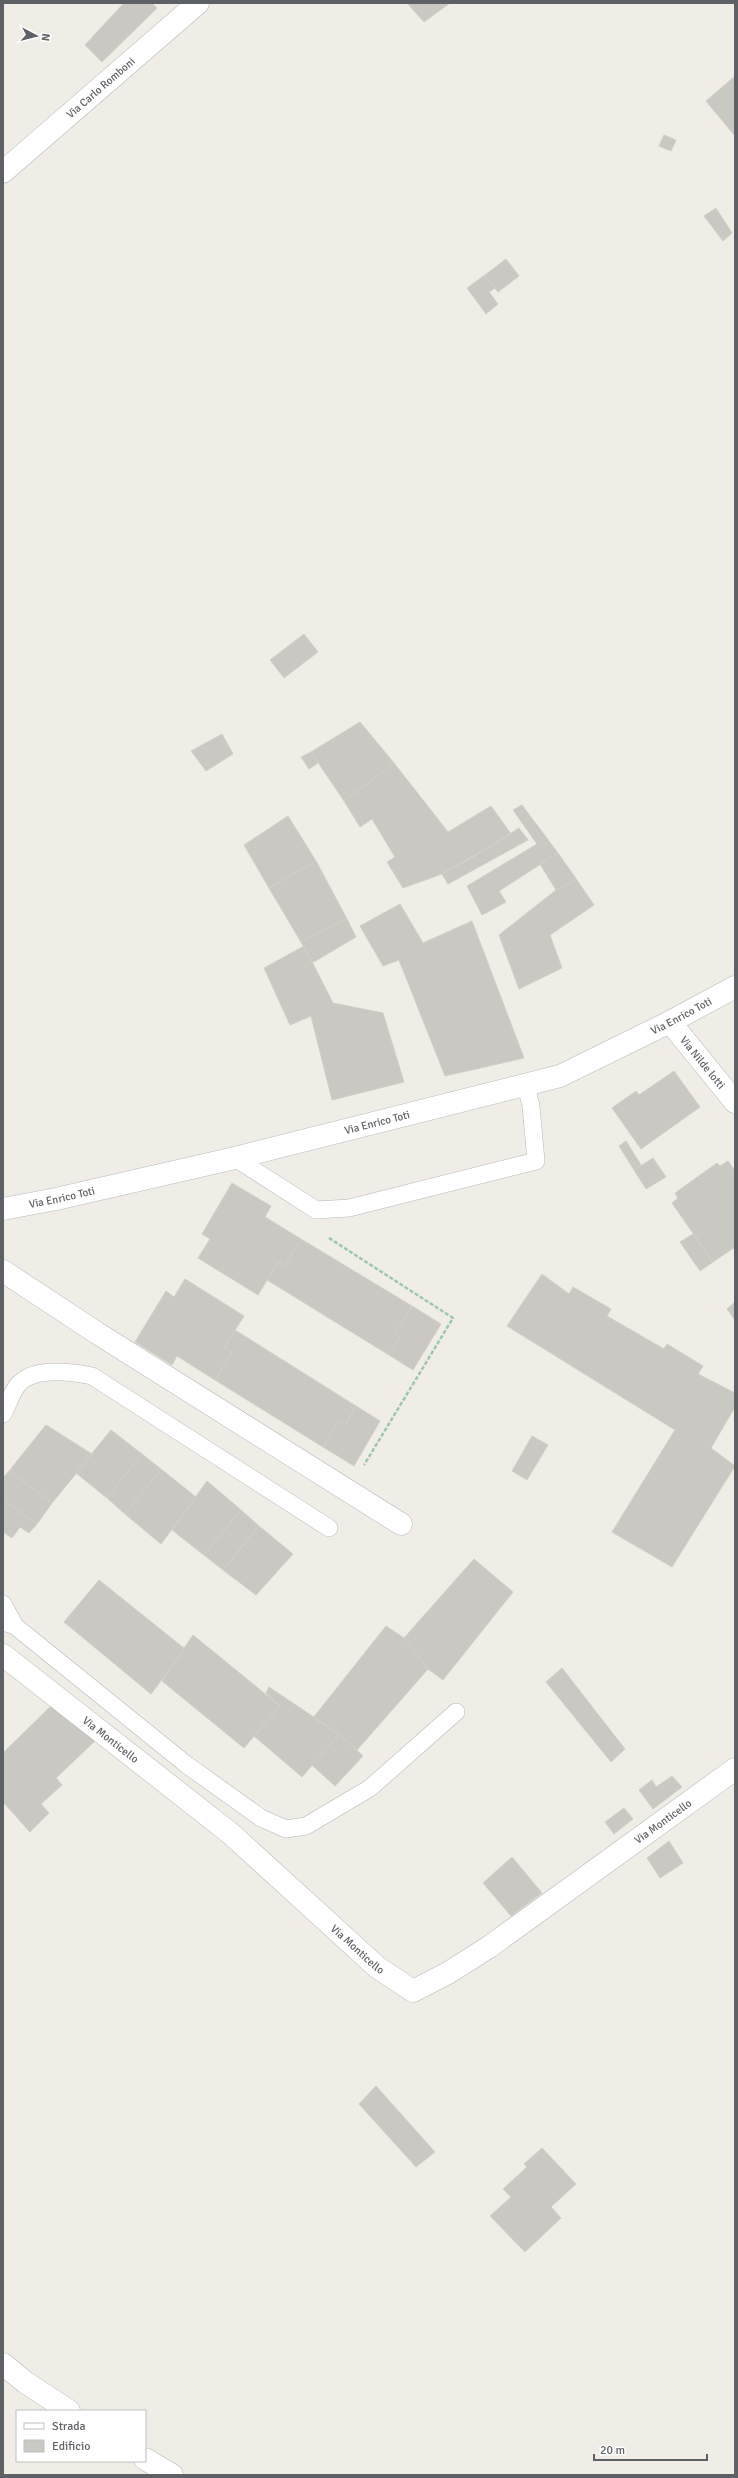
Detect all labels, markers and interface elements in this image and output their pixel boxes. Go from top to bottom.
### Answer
north arrow [16,16,56,56]
text: N [39,33,52,42]
street label: Via Carlo Romboni [64,55,138,121]
street label: Via Enrico Toti [649,995,714,1037]
street label: Via Nilde lotti [677,1034,728,1092]
street label: Via Enrico Toti [343,1108,411,1137]
street label: Via Enrico Toti [28,1184,96,1211]
street label: Via Monticello [80,1714,141,1766]
street label: Via Monticello [632,1796,694,1847]
street label: Via Monticello [328,1922,387,1977]
legend [16,2410,146,2462]
text: Strada [52,2419,86,2434]
scale bar [594,2436,707,2462]
text: Edificio [52,2439,90,2454]
text: 20 m [600,2443,625,2458]

